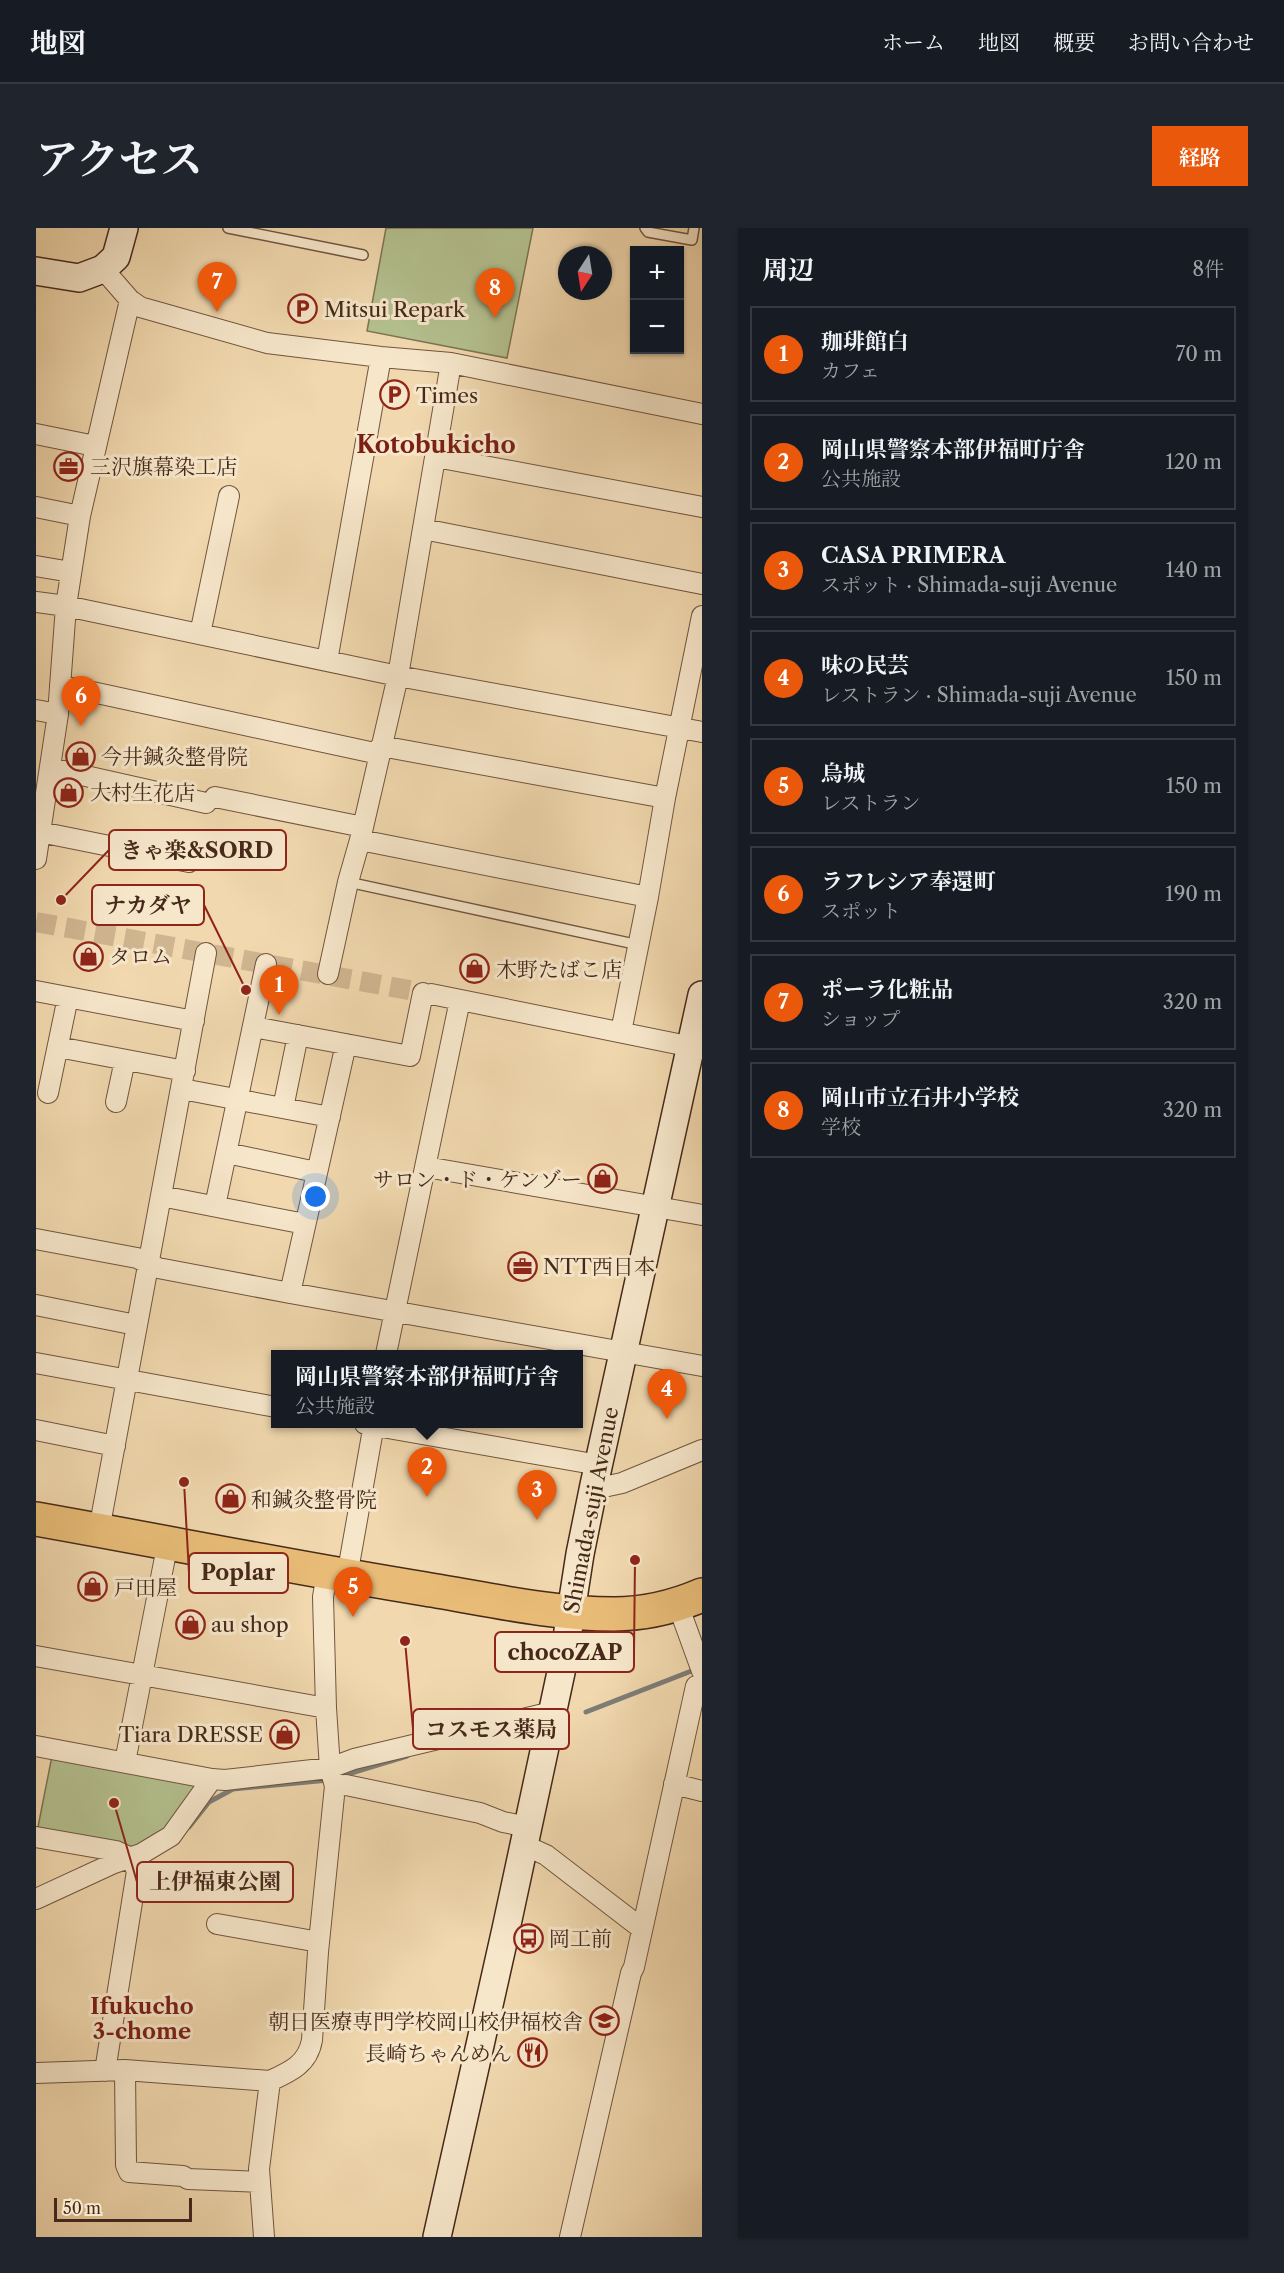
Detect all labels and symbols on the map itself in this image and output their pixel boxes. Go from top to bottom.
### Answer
north arrow [558,246,612,300]
pin: 7 [198,262,237,312]
pin: 8 [476,268,514,318]
parking icon: Mitsui Repark [287,293,319,325]
place label: Mitsui Repark [324,297,466,322]
parking icon: Times [379,379,411,411]
place label: Times [416,383,478,408]
district label: Kotobukicho [356,430,516,459]
office icon: 三沢旗幕染工店 [53,450,85,482]
place label: 三沢旗幕染工店 [90,454,237,479]
pin: 6 [62,676,100,726]
shop icon: 今井鍼灸整骨院 [64,740,96,772]
place label: 今井鍼灸整骨院 [101,744,248,769]
shop icon: 大村生花店 [53,776,85,808]
place label: 大村生花店 [90,780,195,805]
callout: きゃ楽&SORD [109,830,286,870]
text: きゃ楽&SORD [121,837,273,864]
callout: ナカダヤ [92,885,204,925]
text: ナカダヤ [104,892,192,919]
shop icon: タロム [72,940,104,972]
place label: タロム [109,944,172,969]
shop icon: 木野たばこ店 [459,953,491,985]
place label: 木野たばこ店 [496,957,622,982]
pin: 1 [260,966,298,1015]
shop icon: サロン・ド・ケンゾー [587,1163,619,1195]
place label: サロン・ド・ケンゾー [373,1167,582,1192]
your location [301,1182,330,1211]
office icon: NTT西日本 [506,1250,538,1282]
place label: NTT西日本 [543,1254,655,1279]
pin: 4 [648,1370,686,1419]
street label: Shimada-suji Avenue [559,1405,623,1615]
pin: 2 [408,1448,446,1497]
pin: 3 [518,1470,556,1520]
shop icon: 和鍼灸整骨院 [214,1483,246,1515]
place label: 和鍼灸整骨院 [251,1487,377,1512]
callout: Poplar [189,1553,288,1593]
text: Poplar [201,1559,276,1586]
pin: 5 [334,1568,372,1617]
shop icon: 戸田屋 [77,1571,109,1603]
place label: 戸田屋 [114,1575,177,1600]
shop icon: au shop [174,1608,206,1640]
place label: au shop [211,1612,289,1637]
callout: chocoZAP [495,1632,634,1672]
text: chocoZAP [508,1639,622,1666]
callout: コスモス薬局 [413,1709,569,1749]
text: コスモス薬局 [425,1716,557,1743]
shop icon: Tiara DRESSE [268,1718,300,1750]
place label: Tiara DRESSE [119,1722,263,1747]
callout: 上伊福東公園 [137,1862,293,1902]
text: 上伊福東公園 [149,1868,281,1895]
bus stop icon: 岡工前 [512,1922,544,1954]
place label: 岡工前 [549,1926,612,1951]
district label: Ifukucho 3-chome [90,1993,194,2045]
school or university icon: 朝日医療専門学校岡山校伊福校舎 [588,2005,620,2037]
place label: 朝日医療専門学校岡山校伊福校舎 [268,2009,583,2034]
restaurant icon: 長崎ちゃんめん [517,2037,549,2069]
place label: 長崎ちゃんめん [365,2041,512,2066]
scale bar [54,2195,192,2222]

